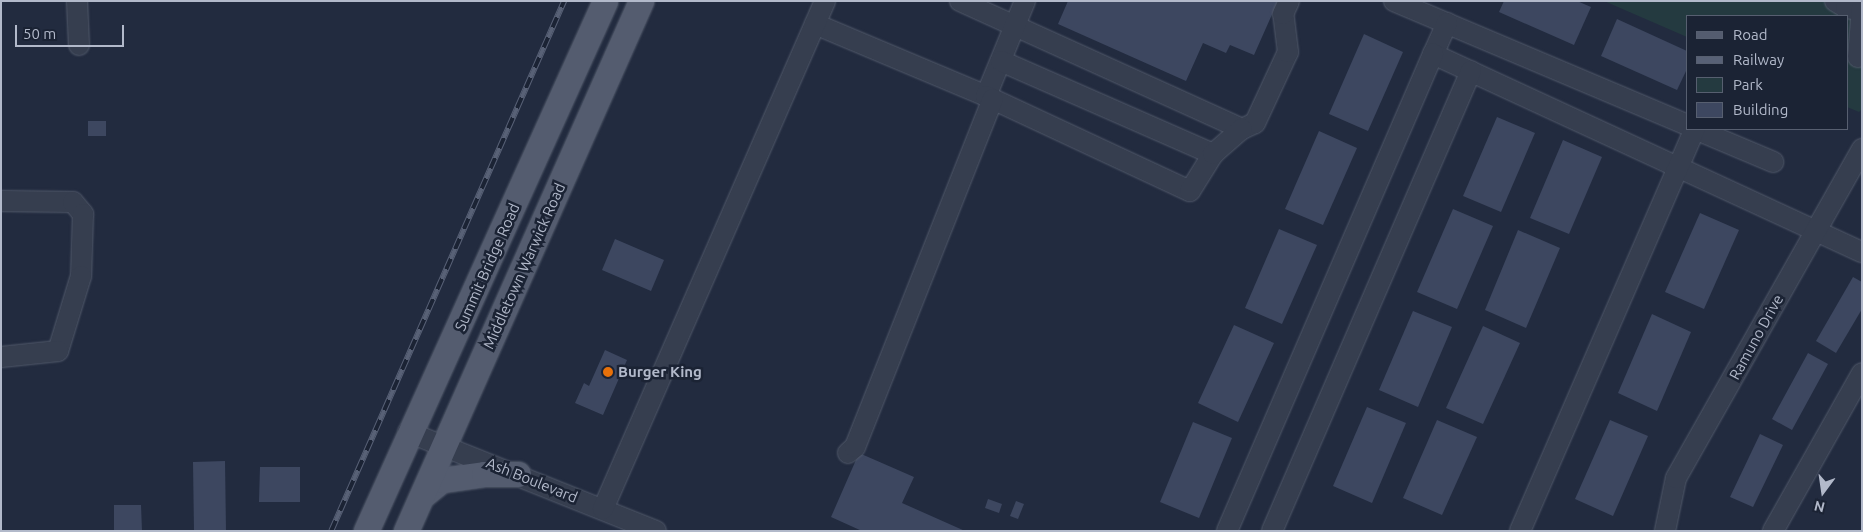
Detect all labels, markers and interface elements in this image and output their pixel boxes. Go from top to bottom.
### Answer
scale bar [18,15,126,47]
legend [1686,15,1848,130]
text: 50 m [23,25,56,42]
text: Road [1733,26,1768,43]
text: Railway [1733,51,1784,68]
text: Park [1733,76,1763,93]
text: Building [1733,101,1788,118]
street label: Middletown Warwick Road [479,180,569,352]
street label: Summit Bridge Road [451,200,523,334]
street label: Ramuno Drive [1725,291,1787,383]
place label: Burger King [618,363,702,381]
marker: Burger King [602,366,614,378]
street label: Ash Boulevard [484,453,580,507]
north arrow [1798,467,1848,517]
text: N [1812,498,1826,516]

